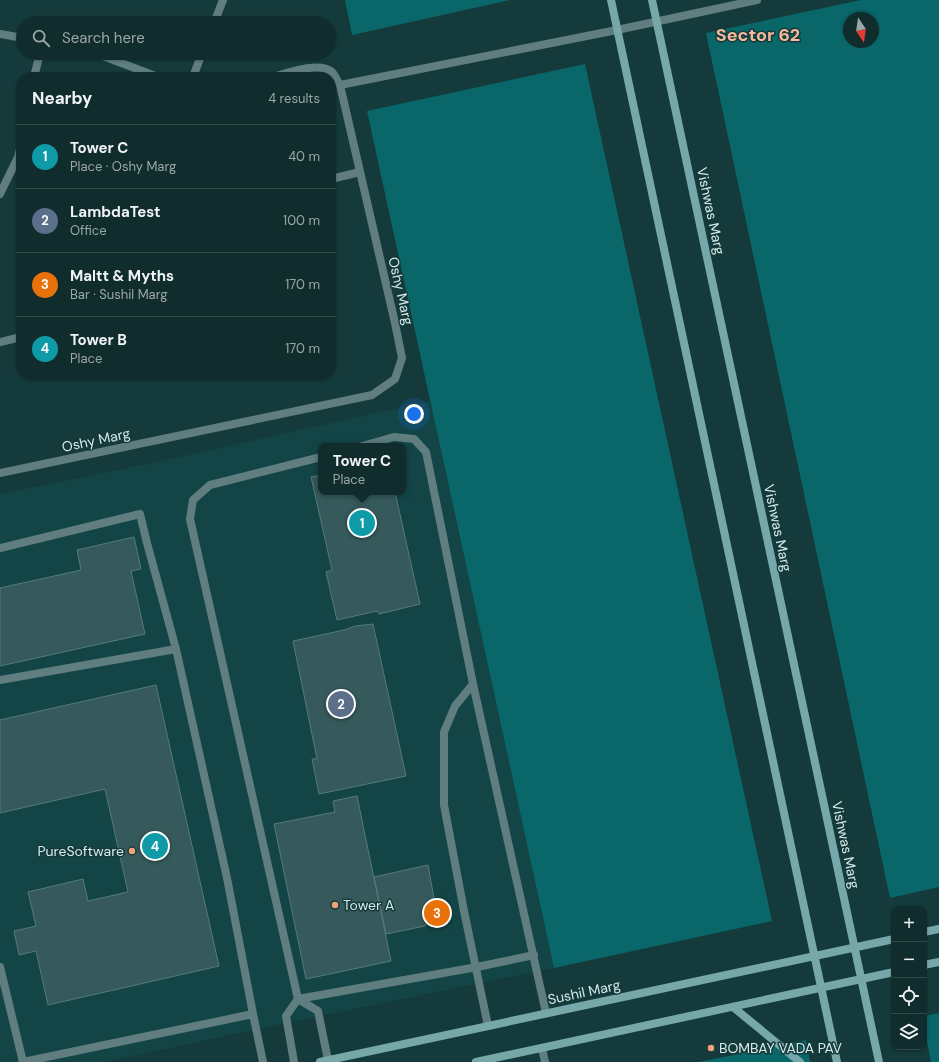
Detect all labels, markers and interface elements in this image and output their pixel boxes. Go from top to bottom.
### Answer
north arrow [843,12,879,48]
search box [16,16,336,60]
district label: Sector 62 [716,23,800,47]
icon: search [30,27,52,49]
text: Search here [62,28,145,48]
text: Nearby [32,87,92,109]
text: 4 results [268,90,320,107]
text: Tower C [70,138,128,158]
text: 1 [43,148,47,165]
text: 40 m [288,148,320,165]
text: Place · Oshy Marg [70,158,176,175]
street label: Vishwas Marg [693,166,729,256]
text: LambdaTest [70,202,161,222]
text: 2 [41,212,49,229]
text: 100 m [283,212,320,229]
text: Office [70,222,107,239]
street label: Oshy Marg [384,255,418,327]
text: Maltt & Myths [70,266,174,286]
text: 3 [41,276,49,293]
text: 170 m [285,276,320,293]
text: Bar · Sushil Marg [70,286,168,303]
text: Tower B [70,330,127,350]
text: 4 [41,340,49,357]
text: 170 m [285,340,320,357]
text: Place [70,350,102,367]
your location [404,404,424,424]
street label: Oshy Marg [60,424,132,456]
popup [318,443,406,495]
text: Tower C [333,451,391,471]
text: Place [333,471,365,488]
street label: Vishwas Marg [760,483,796,573]
pin: 1 [349,508,375,538]
pin: 2 [328,689,354,719]
street label: Vishwas Marg [828,800,864,890]
pin: 4 [142,831,168,861]
place label: PureSoftware [37,842,124,860]
marker: PureSoftware [127,846,137,856]
place label: Tower A [343,896,394,914]
pin: 3 [424,898,450,928]
marker: Tower A [330,900,340,910]
map controls [891,906,927,1050]
button: + [891,906,927,942]
button: − [891,942,927,978]
street label: Sushil Marg [546,976,622,1008]
button: locate [891,978,927,1014]
button: layers [891,1014,927,1050]
place label: BOMBAY VADA PAV [719,1039,843,1057]
marker: BOMBAY VADA PAV [706,1043,716,1053]

